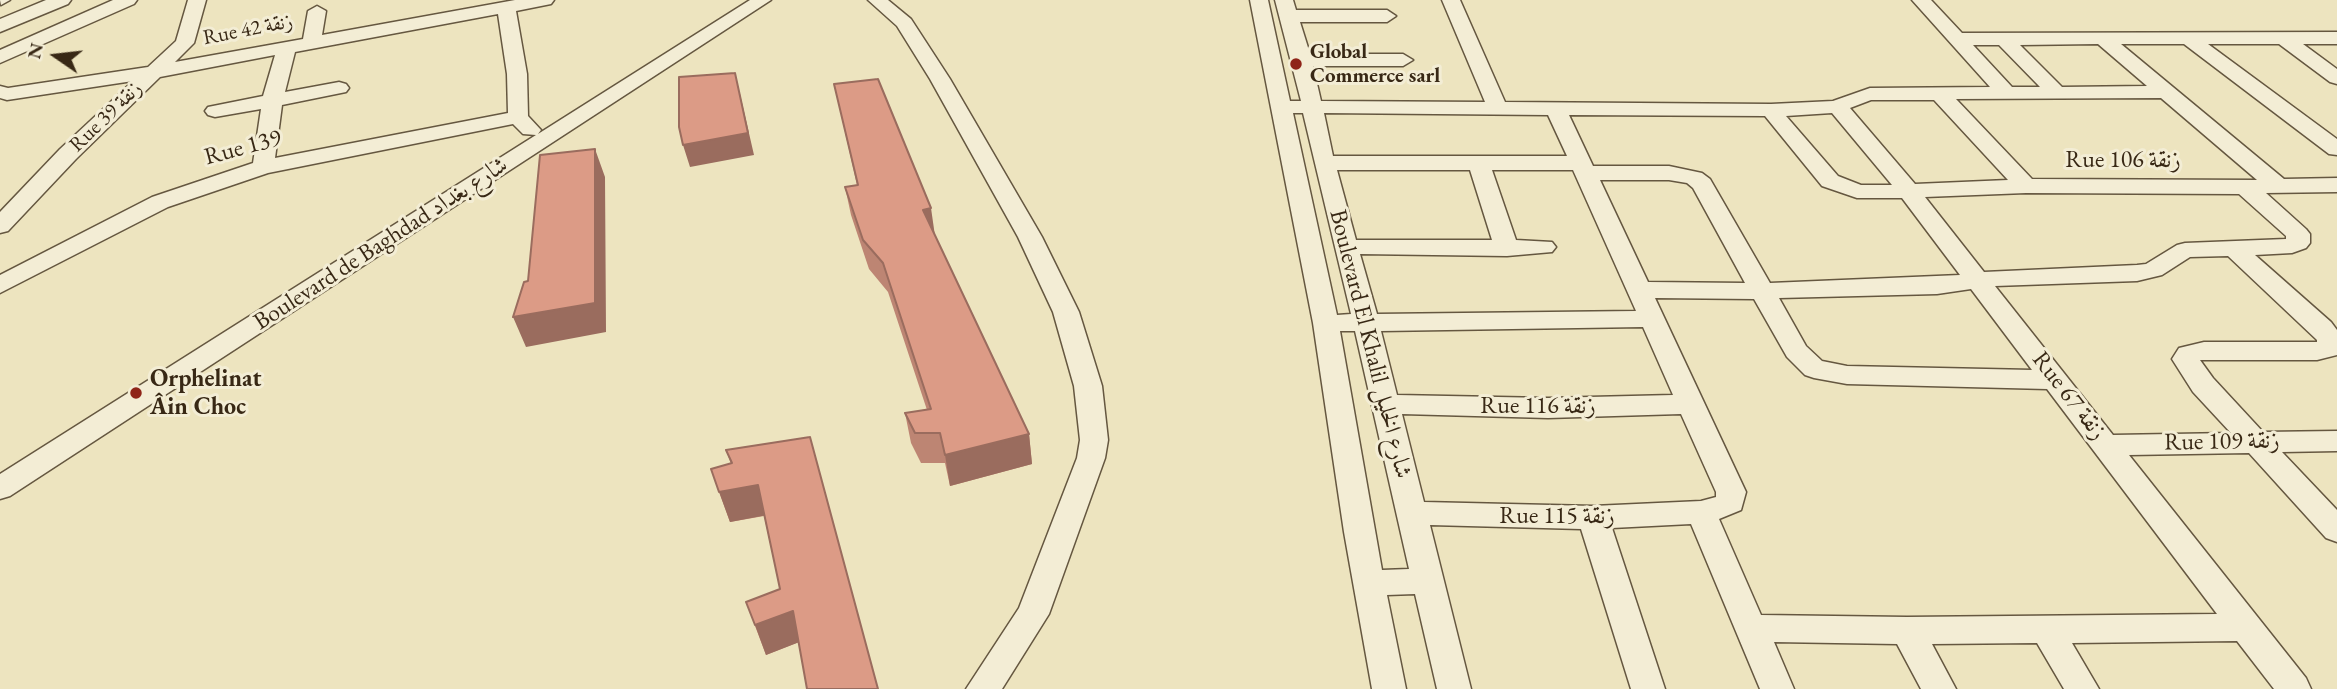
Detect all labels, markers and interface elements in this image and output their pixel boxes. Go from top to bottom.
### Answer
street label: Rue 42 زنقة [201,9,295,51]
north arrow [21,21,91,91]
place label: Global Commerce sarl [1310,39,1440,89]
text: N [21,40,49,61]
marker: Global Commerce sarl [1288,56,1304,72]
street label: Rue 39 زنقة [64,76,148,158]
street label: Rue 139 [201,124,285,172]
street label: Rue 106 زنقة [2065,146,2181,174]
street label: Boulevard de Baghdad شارع بغداد [249,151,513,337]
street label: Boulevard El Khalil شارع الخليل [1323,207,1417,481]
street label: Rue 67 زنقة [2026,346,2112,446]
place label: Orphelinat Âin Choc [150,365,261,421]
marker: Orphelinat Âin Choc [128,385,144,401]
street label: Rue 116 زنقة [1480,392,1596,420]
street label: Rue 109 زنقة [2164,427,2280,457]
street label: Rue 115 زنقة [1499,502,1615,530]

